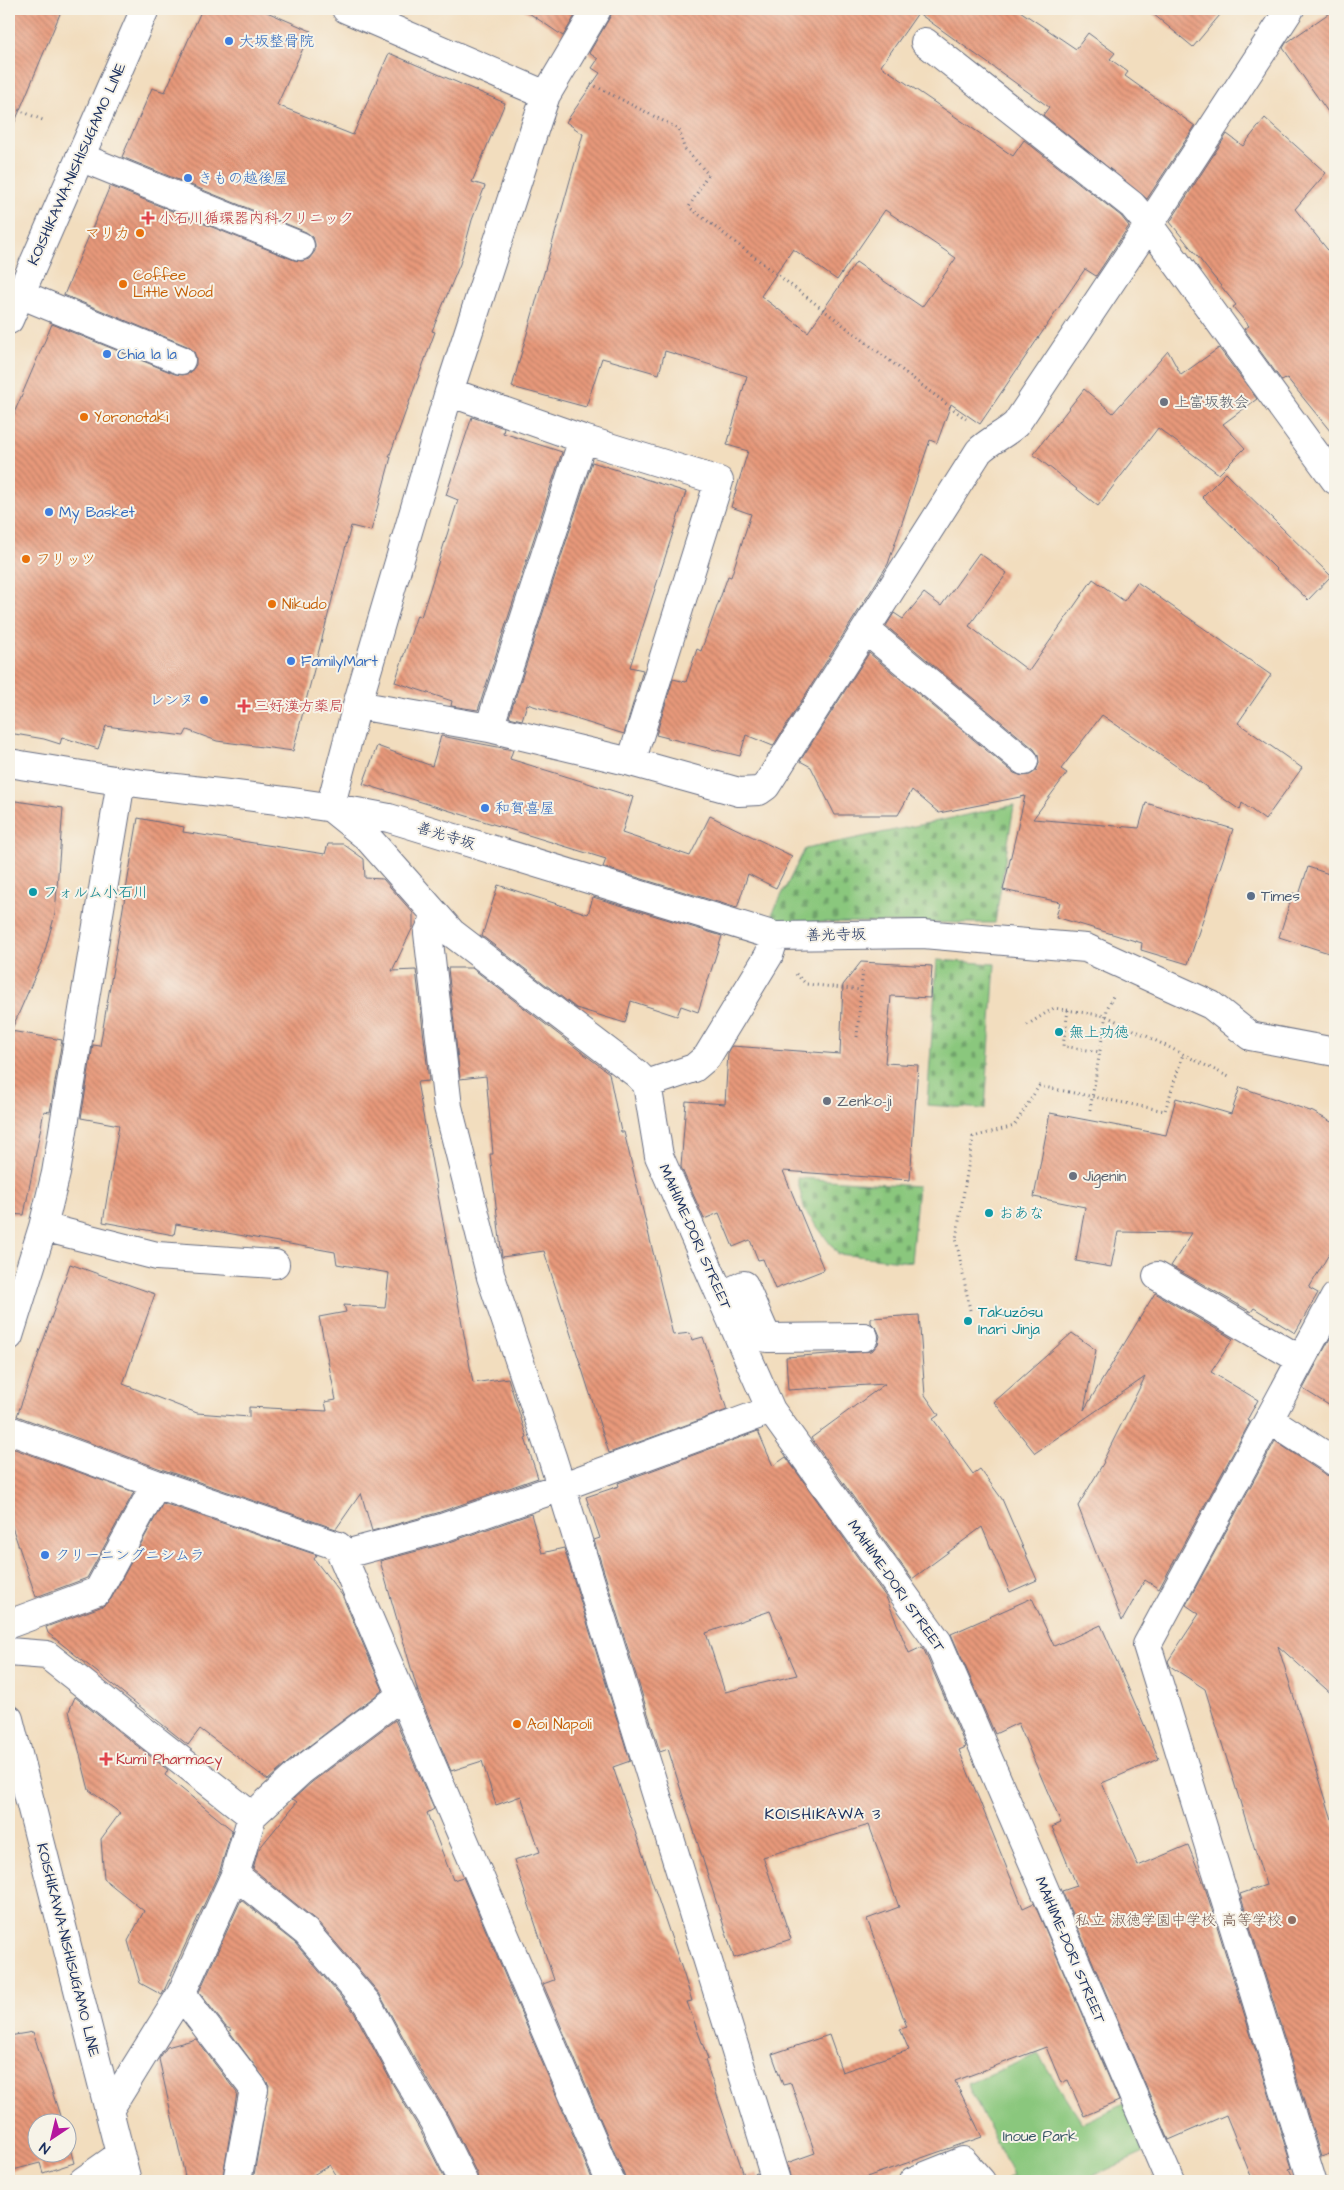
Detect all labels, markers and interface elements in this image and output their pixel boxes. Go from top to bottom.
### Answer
place label: 大坂整骨院 [239,31,314,52]
marker: 大坂整骨院 [223,35,235,47]
street label: KOISHIKAWA-NISHISUGAMO LINE [23,59,131,269]
place label: きもの越後屋 [198,168,288,189]
marker: きもの越後屋 [182,172,194,184]
place label: 小石川循環器内科クリニック [159,208,354,229]
marker: 小石川循環器内科クリニック [141,211,155,225]
place label: マリカ [85,223,130,244]
marker: マリカ [134,227,146,239]
place label: Coffee Little Wood [133,265,213,303]
marker: Coffee Little Wood [117,278,129,290]
place label: Chia la la [117,344,177,365]
marker: Chia la la [101,348,113,360]
place label: 上富坂教会 [1174,392,1249,413]
marker: 上富坂教会 [1158,396,1170,408]
place label: Yoronotaki [94,407,169,428]
marker: Yoronotaki [78,411,90,423]
place label: My Basket [59,502,135,524]
marker: My Basket [43,506,55,518]
place label: フリッツ [36,549,96,570]
marker: フリッツ [20,553,32,565]
place label: Nikudo [282,594,327,615]
marker: Nikudo [266,598,278,610]
place label: FamilyMart [301,651,378,673]
marker: FamilyMart [285,655,297,667]
place label: レンヌ [150,690,194,711]
marker: レンヌ [198,694,210,706]
place label: 三好漢方薬局 [254,696,344,717]
marker: 三好漢方薬局 [238,700,250,712]
place label: 和賀喜屋 [495,798,555,819]
marker: 和賀喜屋 [479,802,491,814]
street label: 善光寺坂 [414,817,478,855]
place label: フォルム小石川 [43,882,148,903]
marker: フォルム小石川 [27,886,39,898]
place label: Times [1261,886,1300,907]
marker: Times [1245,890,1257,902]
street label: 善光寺坂 [806,924,866,946]
place label: 無上功徳 [1069,1022,1129,1043]
marker: 無上功徳 [1053,1026,1065,1038]
place label: Zenko-ji [837,1091,892,1112]
marker: Zenko-ji [821,1095,833,1107]
street label: MAIHIME-DORI STREET [653,1161,737,1314]
place label: Jigenin [1083,1166,1127,1188]
marker: Jigenin [1067,1170,1079,1182]
place label: おあな [999,1203,1044,1224]
marker: おあな [983,1207,995,1219]
place label: Takuzōsu Inari Jinja [978,1302,1043,1340]
marker: Takuzōsu Inari Jinja [962,1315,974,1327]
street label: MAIHIME-DORI STREET [842,1516,950,1657]
place label: クリーニングニシムラ [55,1545,205,1566]
marker: クリーニングニシムラ [39,1549,51,1561]
place label: Aoi Napoli [527,1714,593,1735]
marker: Aoi Napoli [511,1718,523,1730]
place label: Kumi Pharmacy [116,1749,223,1771]
marker: Kumi Pharmacy [100,1753,112,1765]
district label: KOISHIKAWA 3 [765,1803,882,1825]
street label: KOISHIKAWA-NISHISUGAMO LINE [31,1841,105,2059]
street label: MAIHIME-DORI STREET [1030,1874,1111,2027]
place label: 私立 淑徳学園中学校 高等学校 [1075,1910,1282,1931]
marker: 私立 淑徳学園中学校 高等学校 [1286,1914,1298,1926]
north arrow [28,2112,78,2162]
park label: Inoue Park [1003,2126,1077,2147]
text: N [36,2137,54,2159]

